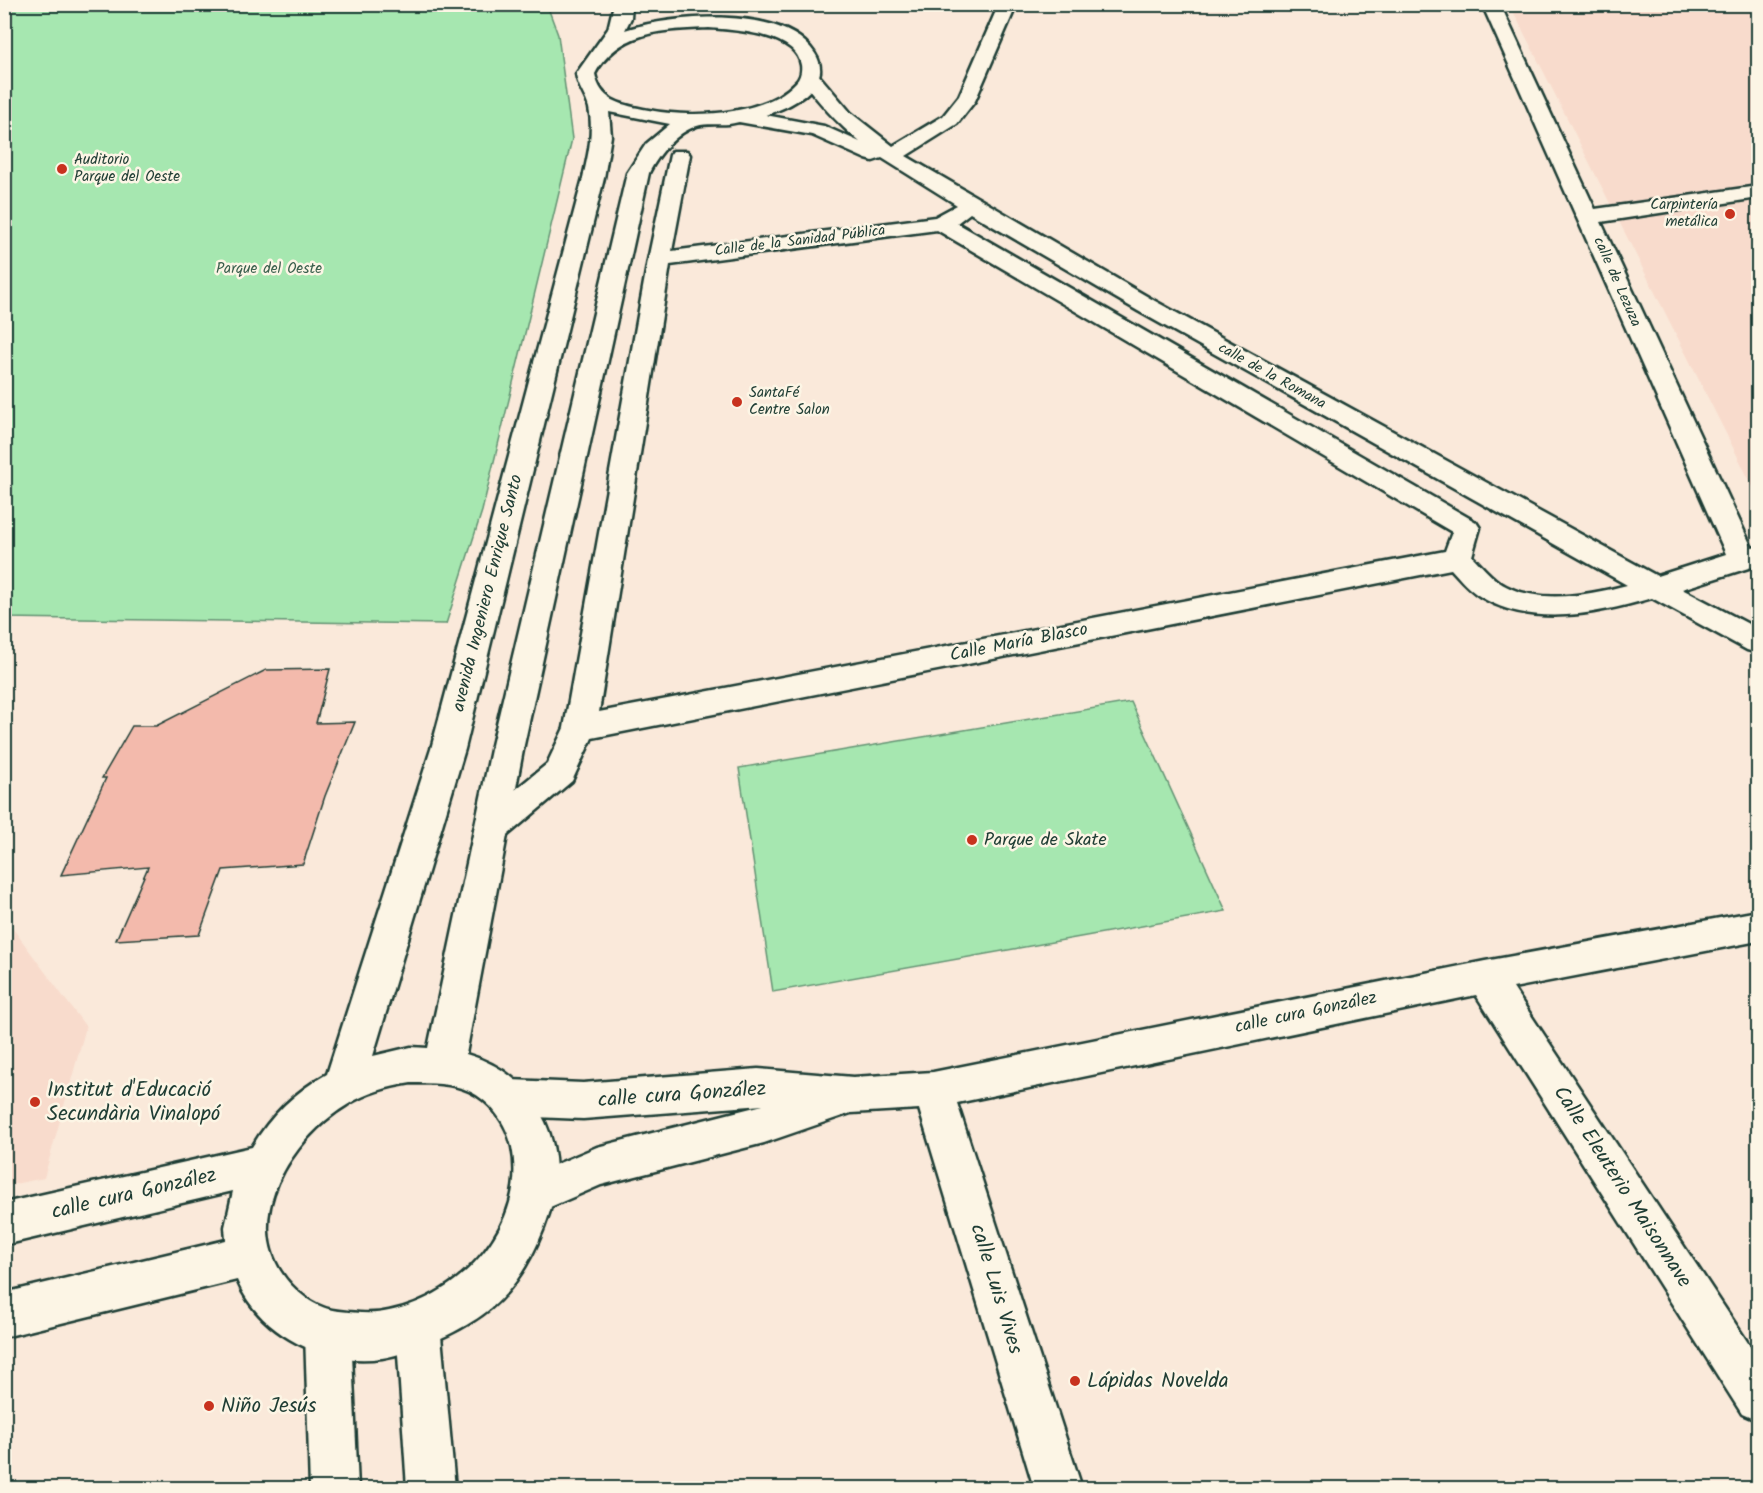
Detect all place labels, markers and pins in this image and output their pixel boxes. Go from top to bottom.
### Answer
place label: Auditorio Parque del Oeste [74,148,180,189]
marker: Auditorio Parque del Oeste [55,162,69,176]
place label: Carpintería metálica [1650,193,1718,234]
marker: Carpintería metálica [1723,207,1737,221]
place label: SantaFé Centre Salon [749,381,830,422]
marker: SantaFé Centre Salon [730,395,744,409]
place label: Parque de Skate [984,826,1107,855]
marker: Parque de Skate [965,833,979,847]
place label: Institut d'Educació Secundària Vinalopó [47,1074,222,1131]
marker: Institut d'Educació Secundària Vinalopó [28,1095,42,1109]
place label: Lápidas Novelda [1087,1365,1229,1398]
marker: Lápidas Novelda [1068,1374,1082,1388]
place label: Niño Jesús [221,1390,317,1423]
marker: Niño Jesús [202,1399,216,1413]

